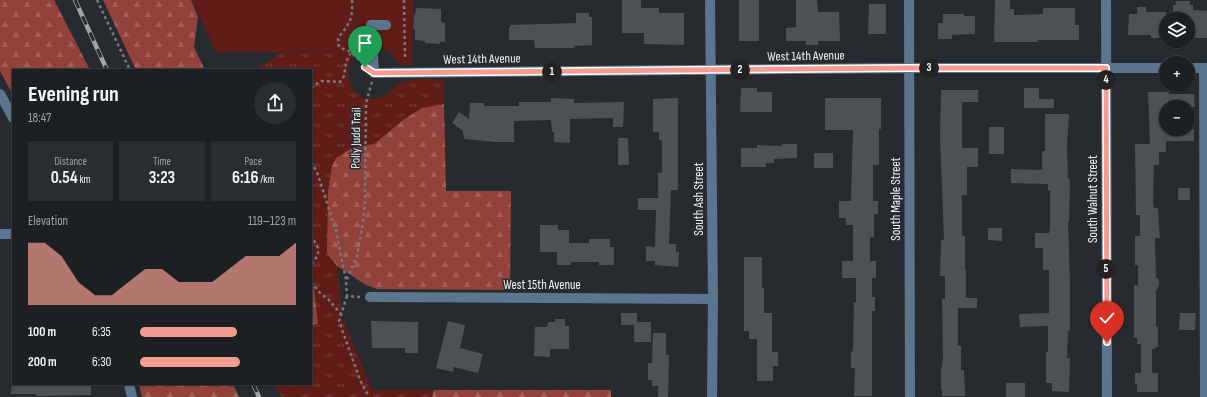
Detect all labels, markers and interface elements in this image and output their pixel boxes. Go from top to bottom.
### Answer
map controls [1159,12,1195,136]
button: layers [1159,12,1195,48]
pin [348,26,382,67]
icon: arrive [354,32,376,54]
street label: West 14th Avenue [767,47,845,65]
street label: West 14th Avenue [443,50,521,68]
button: + [1159,56,1195,92]
pin: 3 [919,58,939,78]
pin: 2 [730,60,750,80]
text: 3 [927,61,931,74]
pin: 1 [542,62,562,82]
text: 2 [738,63,742,76]
text: 1 [550,65,554,78]
pin: 4 [1096,70,1116,90]
text: 4 [1103,73,1109,86]
text: Evening run [28,81,119,108]
button: share [254,82,296,124]
button: − [1159,100,1195,136]
street label: Polly Judd Trail [347,107,365,169]
text: 18:47 [28,110,51,126]
text: Distance [54,155,87,168]
text: Time [153,155,171,168]
text: Pace [245,155,262,168]
street label: South Walnut Street [1085,155,1101,243]
street label: South Maple Street [888,157,904,241]
street label: South Ash Street [691,162,707,236]
text: 0.54 [51,168,78,188]
text: 3:23 [149,168,175,188]
text: 6:16 [232,168,259,188]
text: km [78,173,91,186]
text: /km [259,173,275,186]
text: Elevation [28,213,68,229]
text: 119–123 m [248,213,296,229]
pin: 5 [1096,259,1116,279]
text: 5 [1104,262,1108,275]
street label: West 15th Avenue [503,277,581,293]
pin [1090,301,1124,342]
icon: check [1096,307,1118,329]
text: 100 m [28,324,56,340]
text: 6:35 [92,324,111,340]
text: 200 m [28,354,57,370]
text: 6:30 [92,354,111,370]

